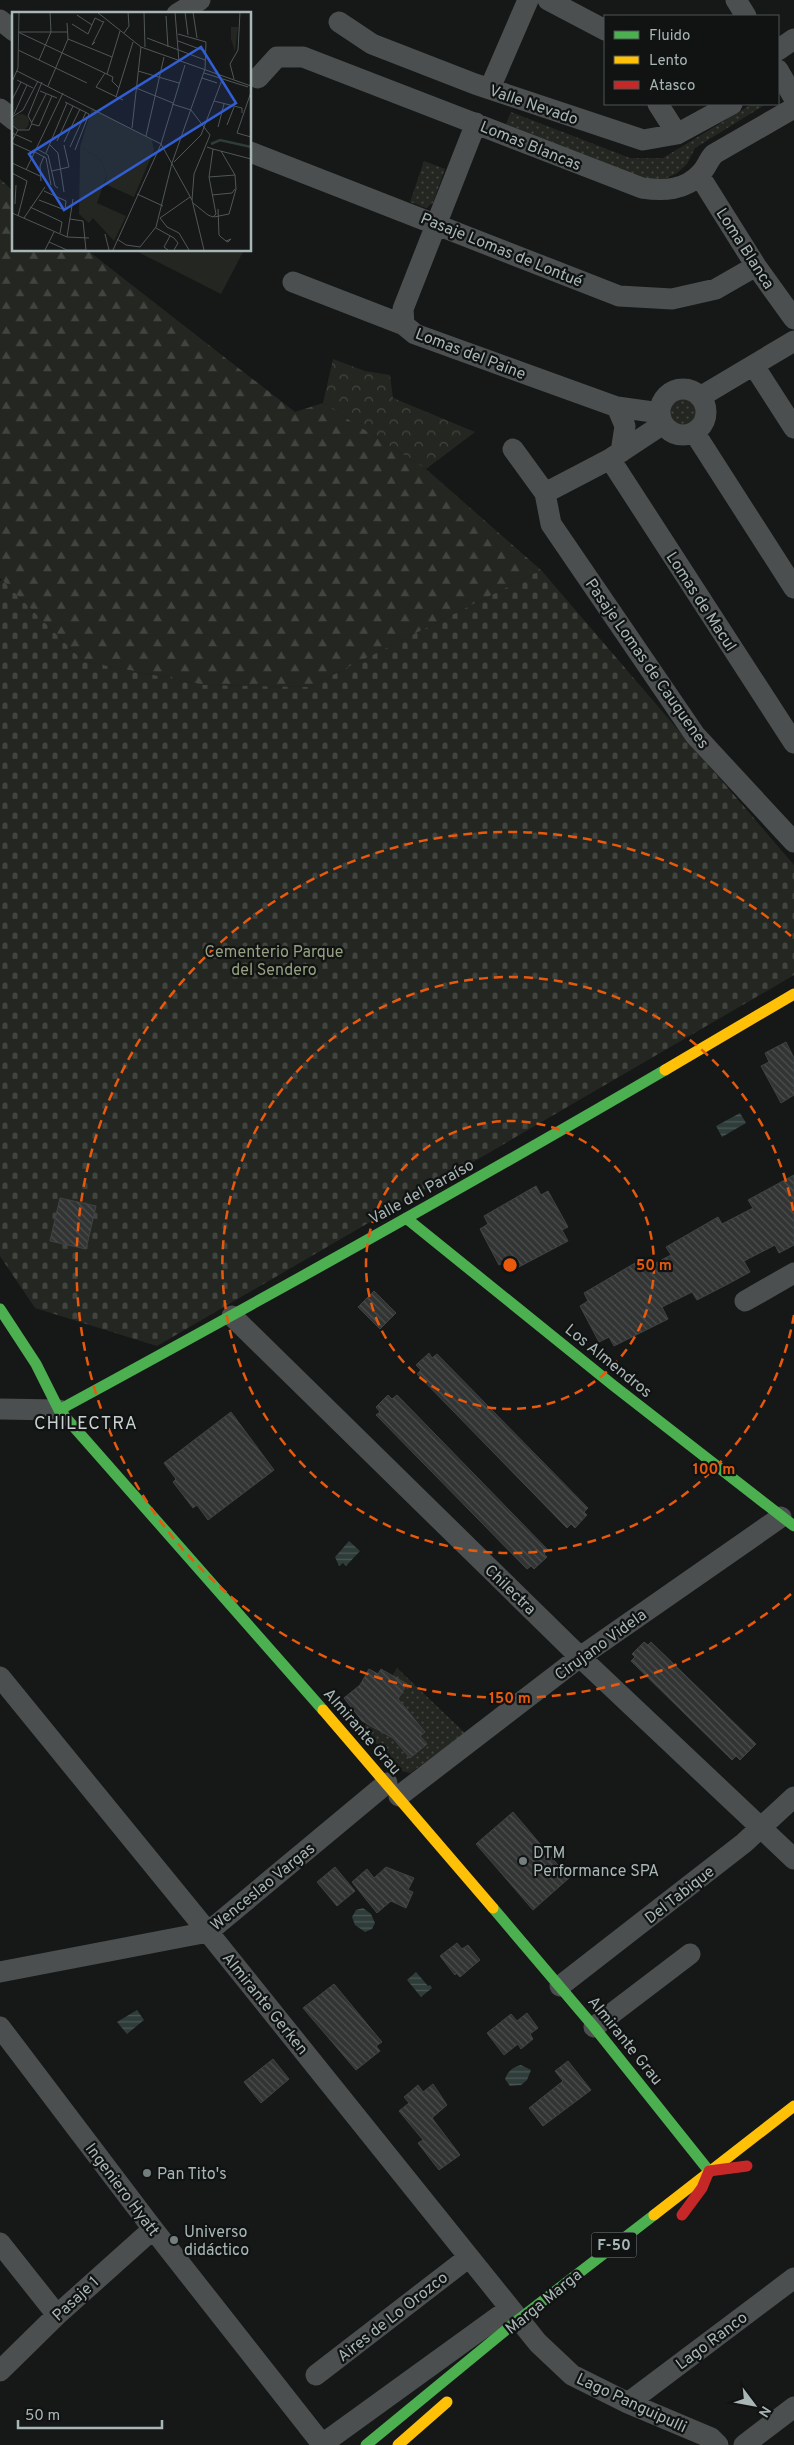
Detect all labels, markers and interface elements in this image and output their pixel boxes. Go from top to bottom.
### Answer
inset map [12,12,251,251]
legend [604,15,779,105]
text: Fluido [649,27,690,46]
text: Lento [649,52,688,71]
text: Atasco [649,77,695,96]
street label: Valle Nevado [486,81,580,130]
street label: Lomas Blancas [477,117,584,176]
street label: Loma Blanca [711,205,778,293]
street label: Pasaje Lomas de Lontué [417,209,585,293]
street label: Lomas del Paine [412,325,528,385]
street label: Lomas de Macul [661,549,740,656]
street label: Pasaje Lomas de Cauquenes [580,575,713,753]
park label: Cementerio Parque del Sendero [205,943,343,981]
street label: Valle del Paraíso [366,1156,478,1230]
centre of rings [501,1256,519,1274]
text: 50 m [636,1257,672,1276]
street label: Los Almendros [560,1320,655,1403]
district label: CHILECTRA [34,1413,138,1436]
text: 100 m [693,1461,735,1480]
street label: Chilectra [480,1561,540,1620]
street label: Cirujano Videla [551,1606,651,1686]
street label: Almirante Grau [318,1685,405,1780]
text: 150 m [489,1690,531,1709]
street label: Wenceslao Vargas [207,1839,320,1936]
place label: DTM Performance SPA [533,1844,659,1882]
marker: DTM Performance SPA [517,1855,529,1867]
street label: Del Tabique [641,1862,719,1929]
street label: Almirante Gerken [217,1949,312,2059]
street label: Almirante Grau [583,1993,666,2090]
street label: Ingeniero Hyatt [80,2140,163,2241]
place label: Pan Tito's [157,2165,227,2185]
marker: Pan Tito's [141,2167,153,2179]
place label: Universo didáctico [184,2223,249,2261]
road number: F-50 [592,2232,636,2258]
marker: Universo didáctico [168,2234,180,2246]
street label: Marga Marga [502,2266,586,2339]
street label: Aires de Lo Orozco [334,2268,453,2367]
street label: Pasaje 1 [49,2273,104,2326]
street label: Lago Ranco [672,2308,752,2375]
street label: Lago Panguipulli [573,2370,690,2438]
north arrow [729,2380,779,2430]
scale bar [18,2398,161,2430]
text: N [754,2402,774,2420]
text: 50 m [25,2407,60,2426]

